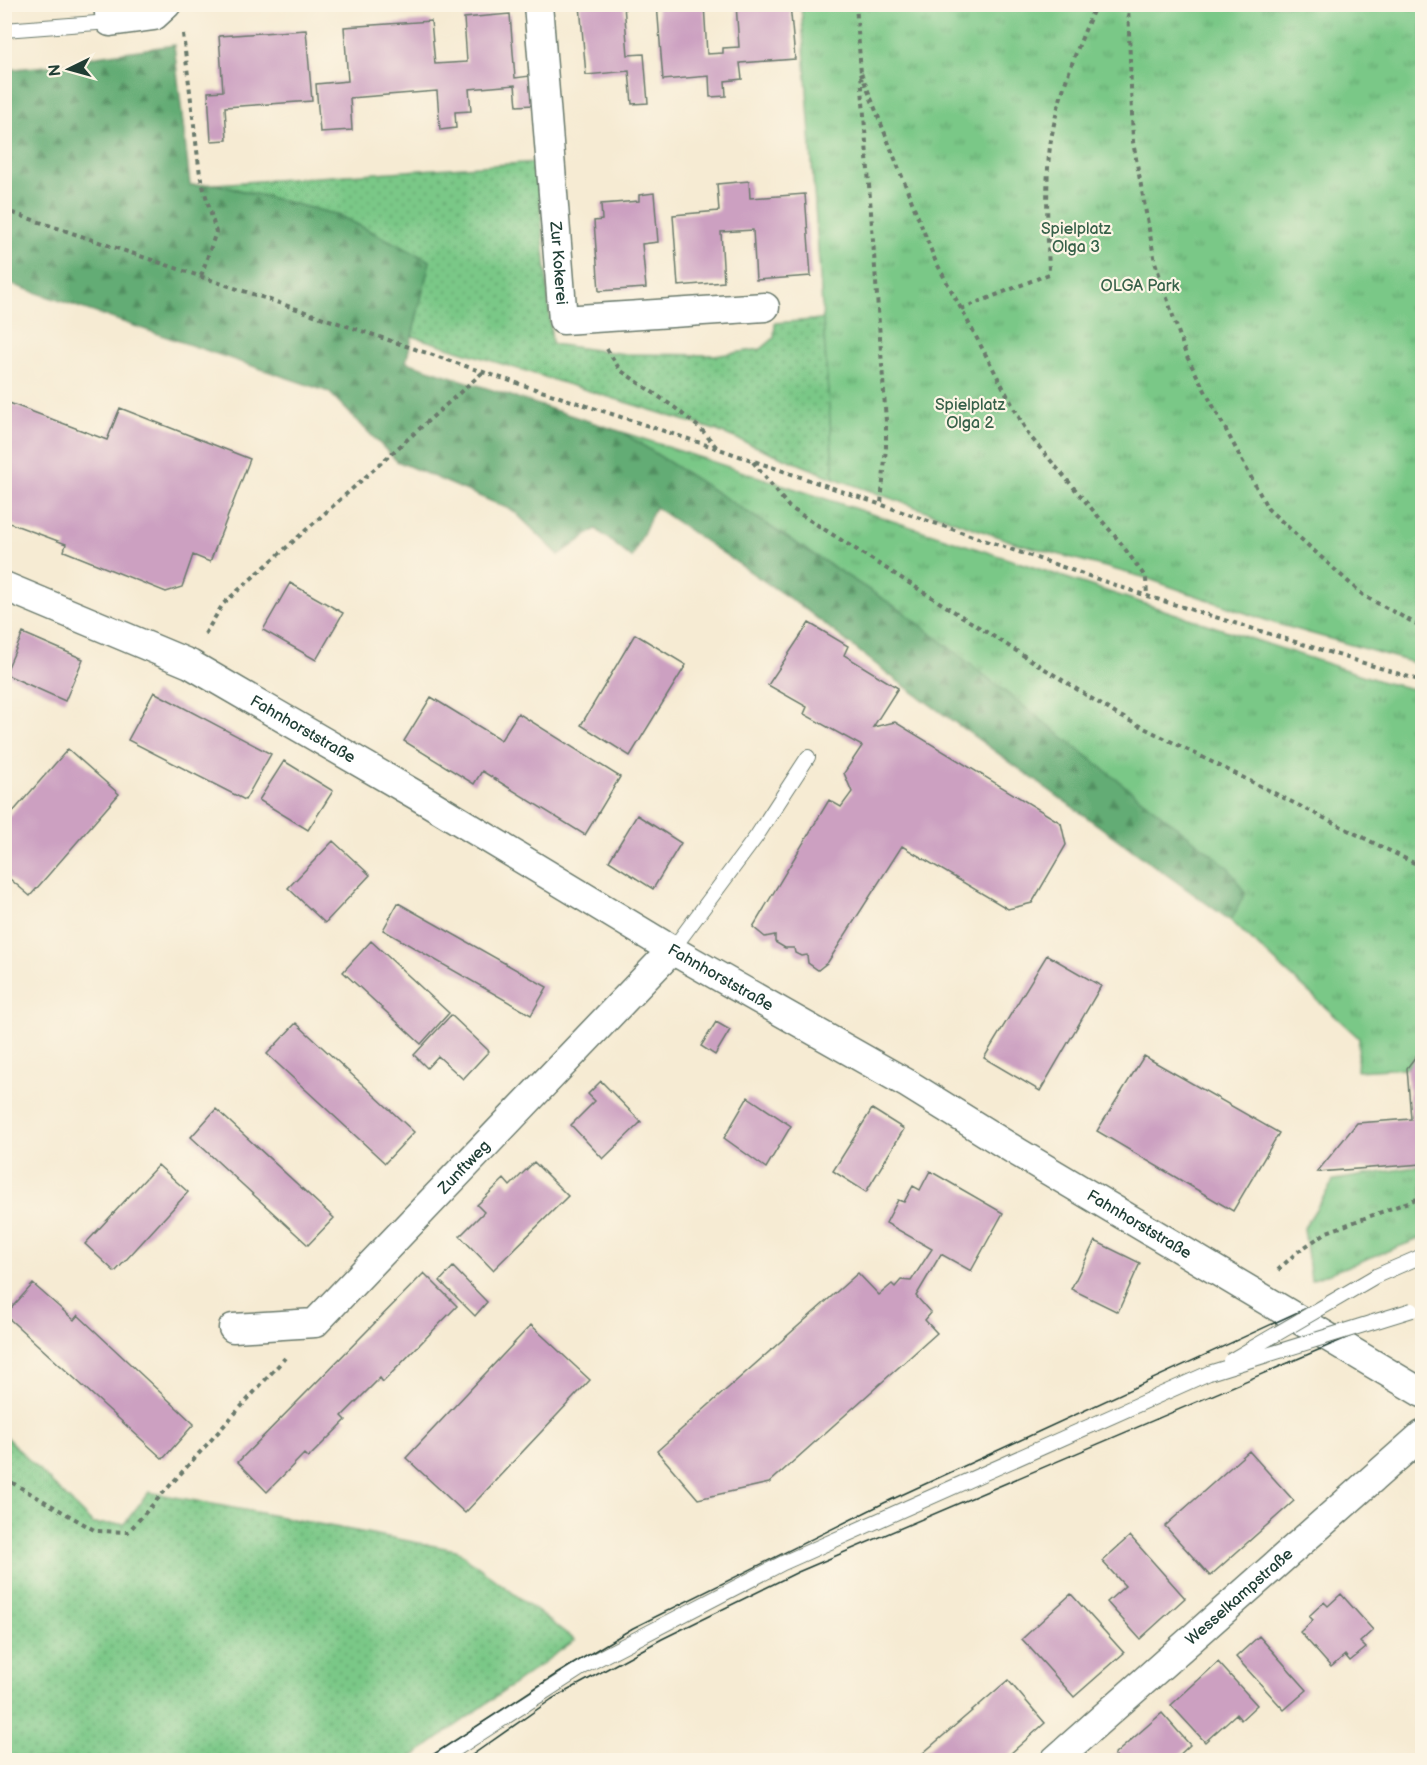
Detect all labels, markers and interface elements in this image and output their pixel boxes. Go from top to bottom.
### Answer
north arrow [39,39,99,99]
text: N [46,63,66,77]
street label: Zur Kokerei [546,220,571,306]
park label: Spielplatz Olga 3 [1041,220,1111,257]
park label: OLGA Park [1101,277,1180,296]
park label: Spielplatz Olga 2 [935,396,1005,433]
street label: Fahnhorststraße [247,691,359,767]
street label: Fahnhorststraße [664,940,777,1015]
street label: Zunftweg [434,1136,494,1198]
street label: Fahnhorststraße [1083,1186,1195,1263]
street label: Wesselkampstraße [1182,1544,1297,1649]

